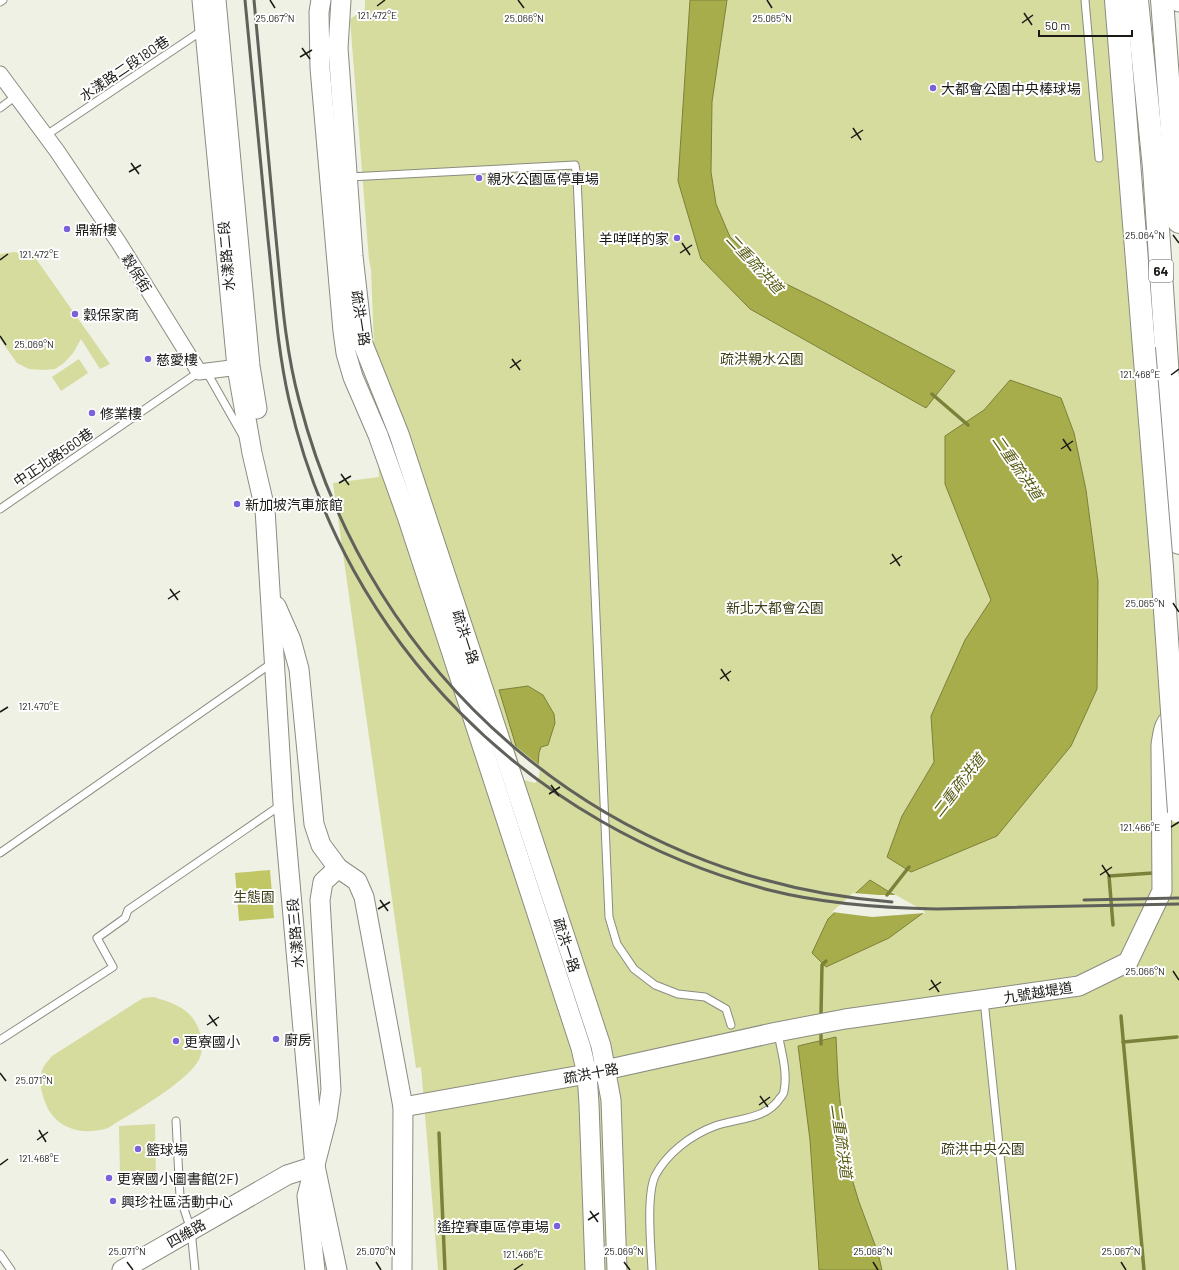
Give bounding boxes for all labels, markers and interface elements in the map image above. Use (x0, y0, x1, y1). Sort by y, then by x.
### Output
text: 121.472°E (357, 9, 397, 21)
text: 25.067°N (255, 12, 295, 24)
text: 25.066°N (504, 12, 544, 24)
text: 25.065°N (752, 12, 792, 24)
scale bar (1039, 12, 1132, 38)
text: 50 m (1045, 18, 1070, 32)
street label: 水漾路二段180巷 (76, 32, 172, 104)
place label: 大都會公園中央棒球場 (941, 80, 1081, 97)
marker: 大都會公園中央棒球場 (928, 83, 938, 93)
place label: 親水公園區停車場 (487, 170, 599, 187)
marker: 親水公園區停車場 (474, 173, 484, 183)
street label: 水漾路二段 (214, 220, 238, 292)
place label: 鼎新樓 (75, 221, 117, 238)
marker: 鼎新樓 (62, 224, 72, 234)
water label: 二重疏洪道 (723, 229, 789, 298)
text: 25.064°N (1125, 229, 1165, 241)
place label: 羊咩咩的家 (599, 230, 669, 247)
marker: 羊咩咩的家 (672, 233, 682, 243)
text: 121.472°E (19, 248, 59, 260)
street label: 穀保街 (119, 251, 155, 295)
road number: 64 (1149, 260, 1173, 282)
street label: 疏洪一路 (348, 289, 374, 347)
place label: 穀保家商 (83, 306, 139, 323)
marker: 穀保家商 (70, 309, 80, 319)
text: 25.069°N (14, 338, 54, 350)
park label: 疏洪親水公園 (720, 350, 804, 367)
place label: 慈愛樓 (156, 351, 198, 368)
marker: 慈愛樓 (143, 354, 153, 364)
text: 121.468°E (1120, 368, 1160, 380)
place label: 修業樓 (100, 405, 142, 422)
marker: 修業樓 (87, 408, 97, 418)
street label: 中正北路560巷 (10, 424, 96, 490)
water label: 二重疏洪道 (989, 431, 1048, 505)
place label: 新加坡汽車旅館 (245, 496, 343, 513)
marker: 新加坡汽車旅館 (232, 499, 242, 509)
text: 25.065°N (1125, 597, 1165, 609)
park label: 新北大都會公園 (726, 599, 824, 616)
street label: 疏洪一路 (449, 608, 483, 666)
text: 121.470°E (19, 700, 59, 712)
water label: 二重疏洪道 (928, 748, 989, 820)
text: 121.466°E (1120, 821, 1160, 833)
park label: 生態園 (233, 888, 275, 905)
street label: 水漾路三段 (283, 897, 307, 969)
street label: 疏洪一路 (550, 916, 584, 974)
text: 25.066°N (1125, 965, 1165, 977)
street label: 九號越堤道 (1002, 978, 1074, 1006)
place label: 廚房 (284, 1031, 312, 1048)
place label: 更寮國小 (184, 1033, 240, 1050)
marker: 廚房 (271, 1034, 281, 1044)
marker: 更寮國小 (171, 1036, 181, 1046)
street label: 疏洪十路 (562, 1059, 620, 1087)
text: 25.071°N (15, 1074, 53, 1086)
water label: 二重疏洪道 (828, 1103, 856, 1181)
park label: 疏洪中央公園 (941, 1140, 1025, 1157)
place label: 籃球場 (146, 1141, 188, 1158)
marker: 籃球場 (133, 1144, 143, 1154)
text: 121.468°E (19, 1152, 59, 1164)
place label: 更寮國小圖書館(2F) (117, 1170, 238, 1187)
marker: 更寮國小圖書館(2F) (104, 1173, 114, 1183)
place label: 興珍社區活動中心 (121, 1193, 233, 1210)
marker: 興珍社區活動中心 (108, 1196, 118, 1206)
street label: 四維路 (164, 1215, 208, 1251)
place label: 遙控賽車區停車場 (437, 1218, 549, 1235)
marker: 遙控賽車區停車場 (552, 1221, 562, 1231)
text: 25.071°N (108, 1245, 146, 1257)
text: 25.070°N (356, 1245, 396, 1257)
text: 25.069°N (604, 1245, 644, 1257)
text: 25.068°N (853, 1245, 893, 1257)
text: 25.067°N (1101, 1245, 1141, 1257)
text: 121.466°E (503, 1248, 543, 1260)

